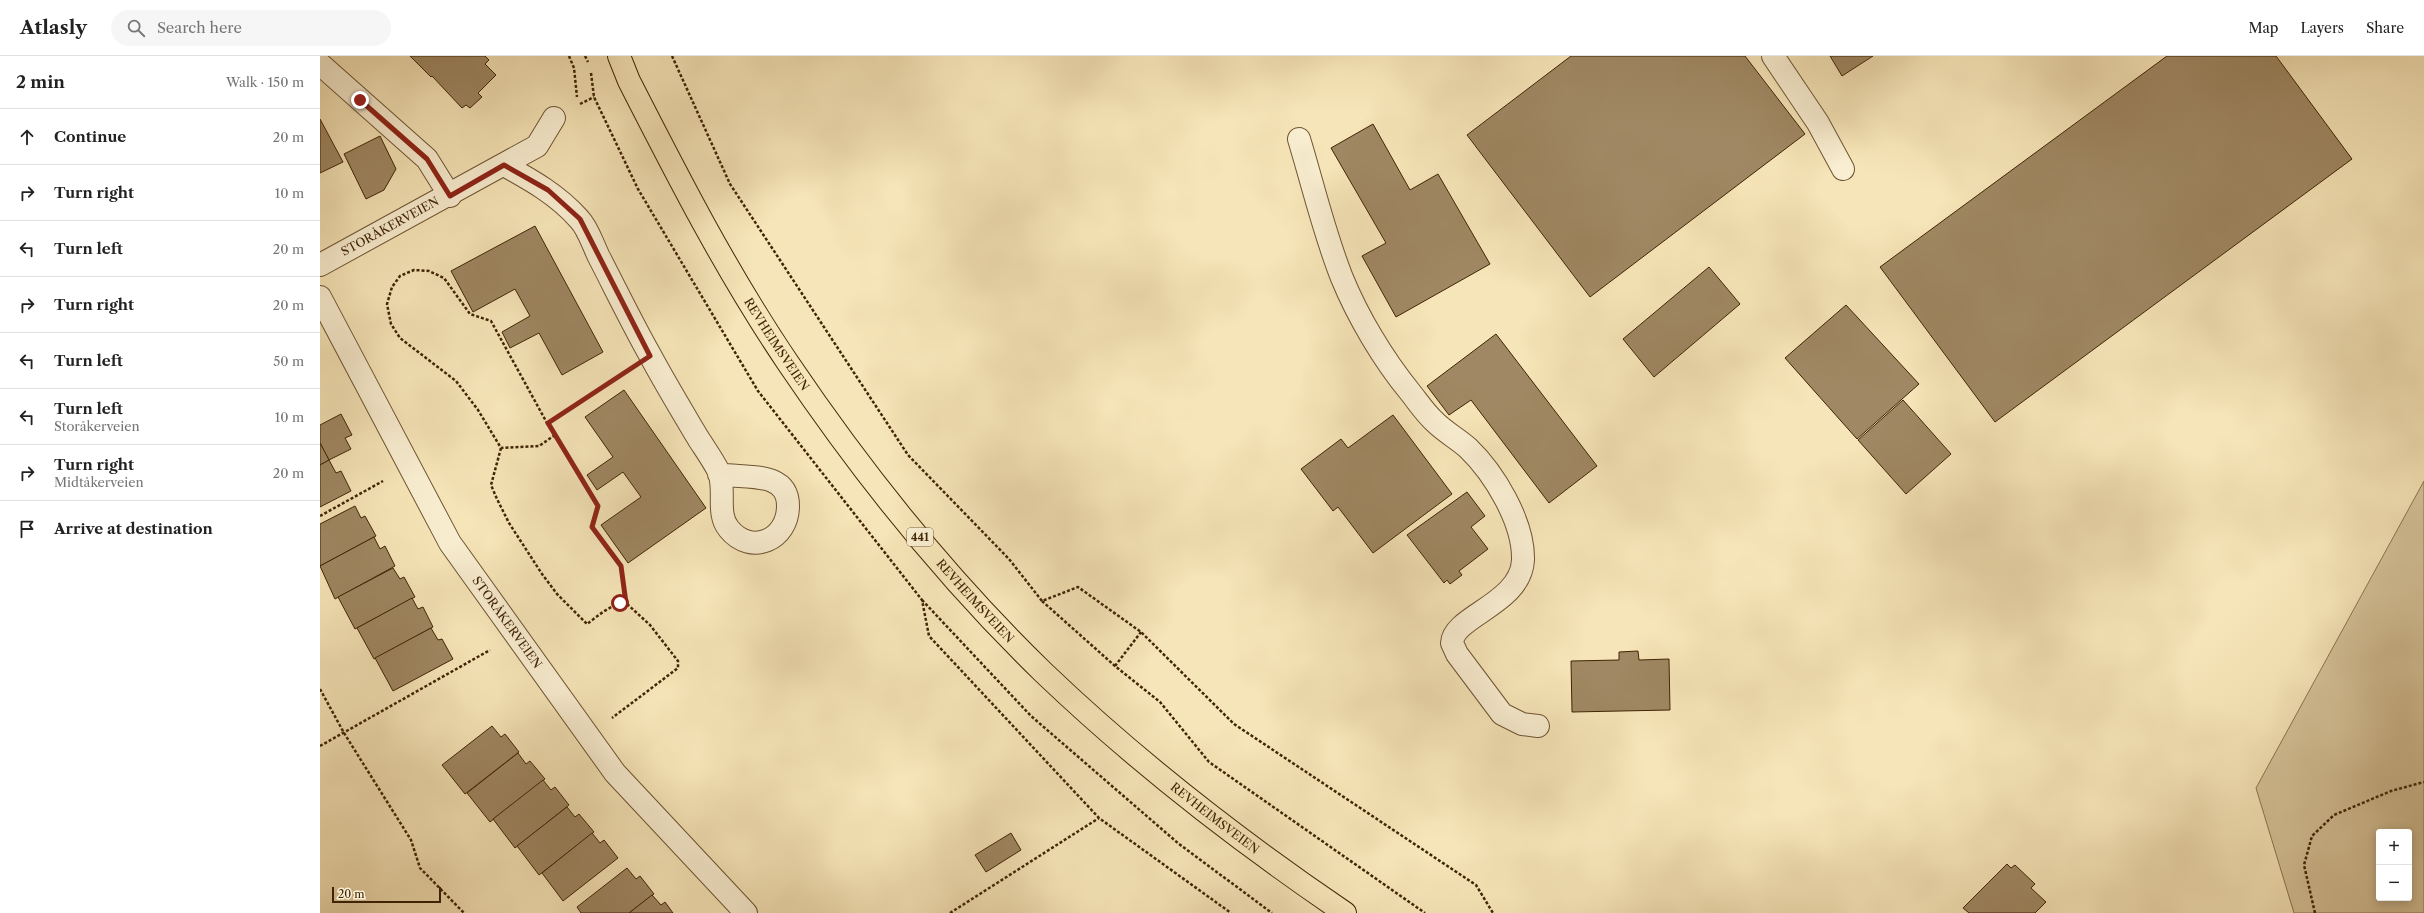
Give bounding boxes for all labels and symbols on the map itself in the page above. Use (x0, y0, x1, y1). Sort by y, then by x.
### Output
route end (351, 91, 369, 109)
street label: STORÅKERVEIEN (338, 193, 442, 259)
street label: REVHEIMSVEIEN (741, 295, 813, 393)
road number: 441 (907, 528, 933, 546)
street label: REVHEIMSVEIEN (934, 556, 1017, 646)
street label: STORÅKERVEIEN (469, 573, 545, 671)
route start (611, 594, 629, 612)
street label: REVHEIMSVEIEN (1168, 779, 1262, 857)
scale bar (332, 885, 441, 904)

